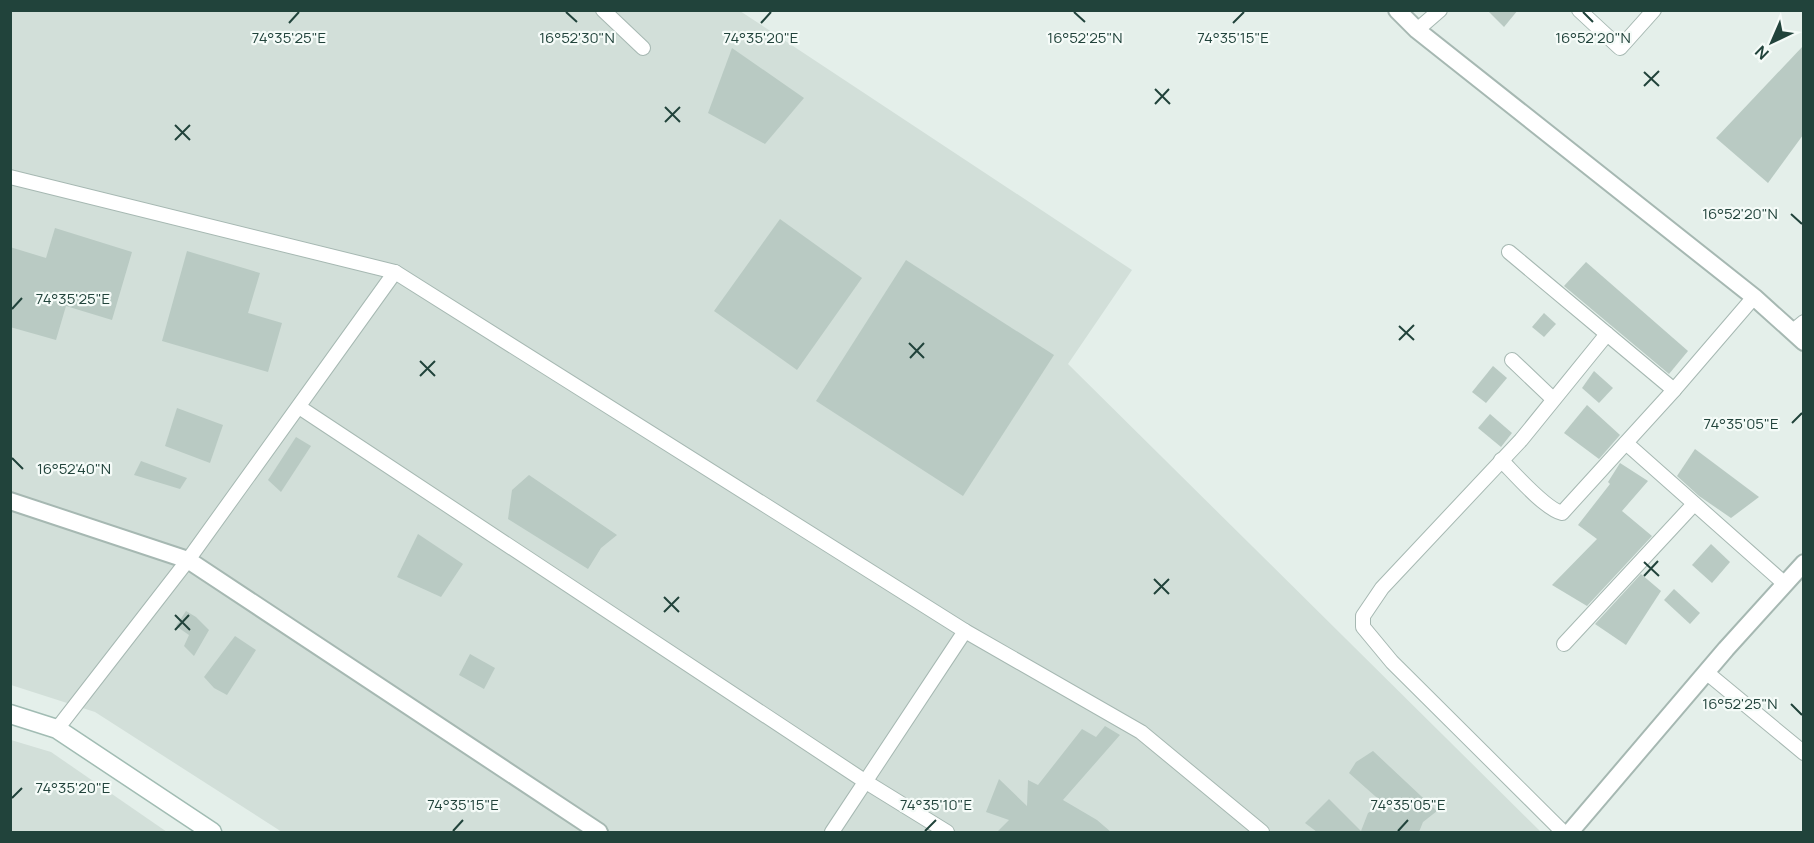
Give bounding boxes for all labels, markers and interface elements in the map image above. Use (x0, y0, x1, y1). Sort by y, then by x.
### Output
north arrow (1742, 12, 1802, 72)
text: 74°35'25"E (252, 27, 326, 48)
text: 16°52'30"N (539, 27, 615, 48)
text: 74°35'20"E (724, 27, 798, 48)
text: 16°52'25"N (1047, 27, 1123, 48)
text: 74°35'15"E (1197, 27, 1269, 48)
text: 16°52'20"N (1555, 27, 1631, 48)
text: N (1750, 41, 1773, 65)
text: 16°52'20"N (1702, 203, 1778, 224)
text: 74°35'25"E (36, 288, 110, 309)
text: 74°35'05"E (1704, 413, 1778, 434)
text: 16°52'40"N (37, 458, 111, 479)
text: 16°52'25"N (1702, 693, 1778, 714)
text: 74°35'20"E (36, 777, 110, 798)
text: 74°35'15"E (427, 794, 499, 815)
text: 74°35'10"E (900, 794, 972, 815)
text: 74°35'05"E (1371, 794, 1445, 815)

